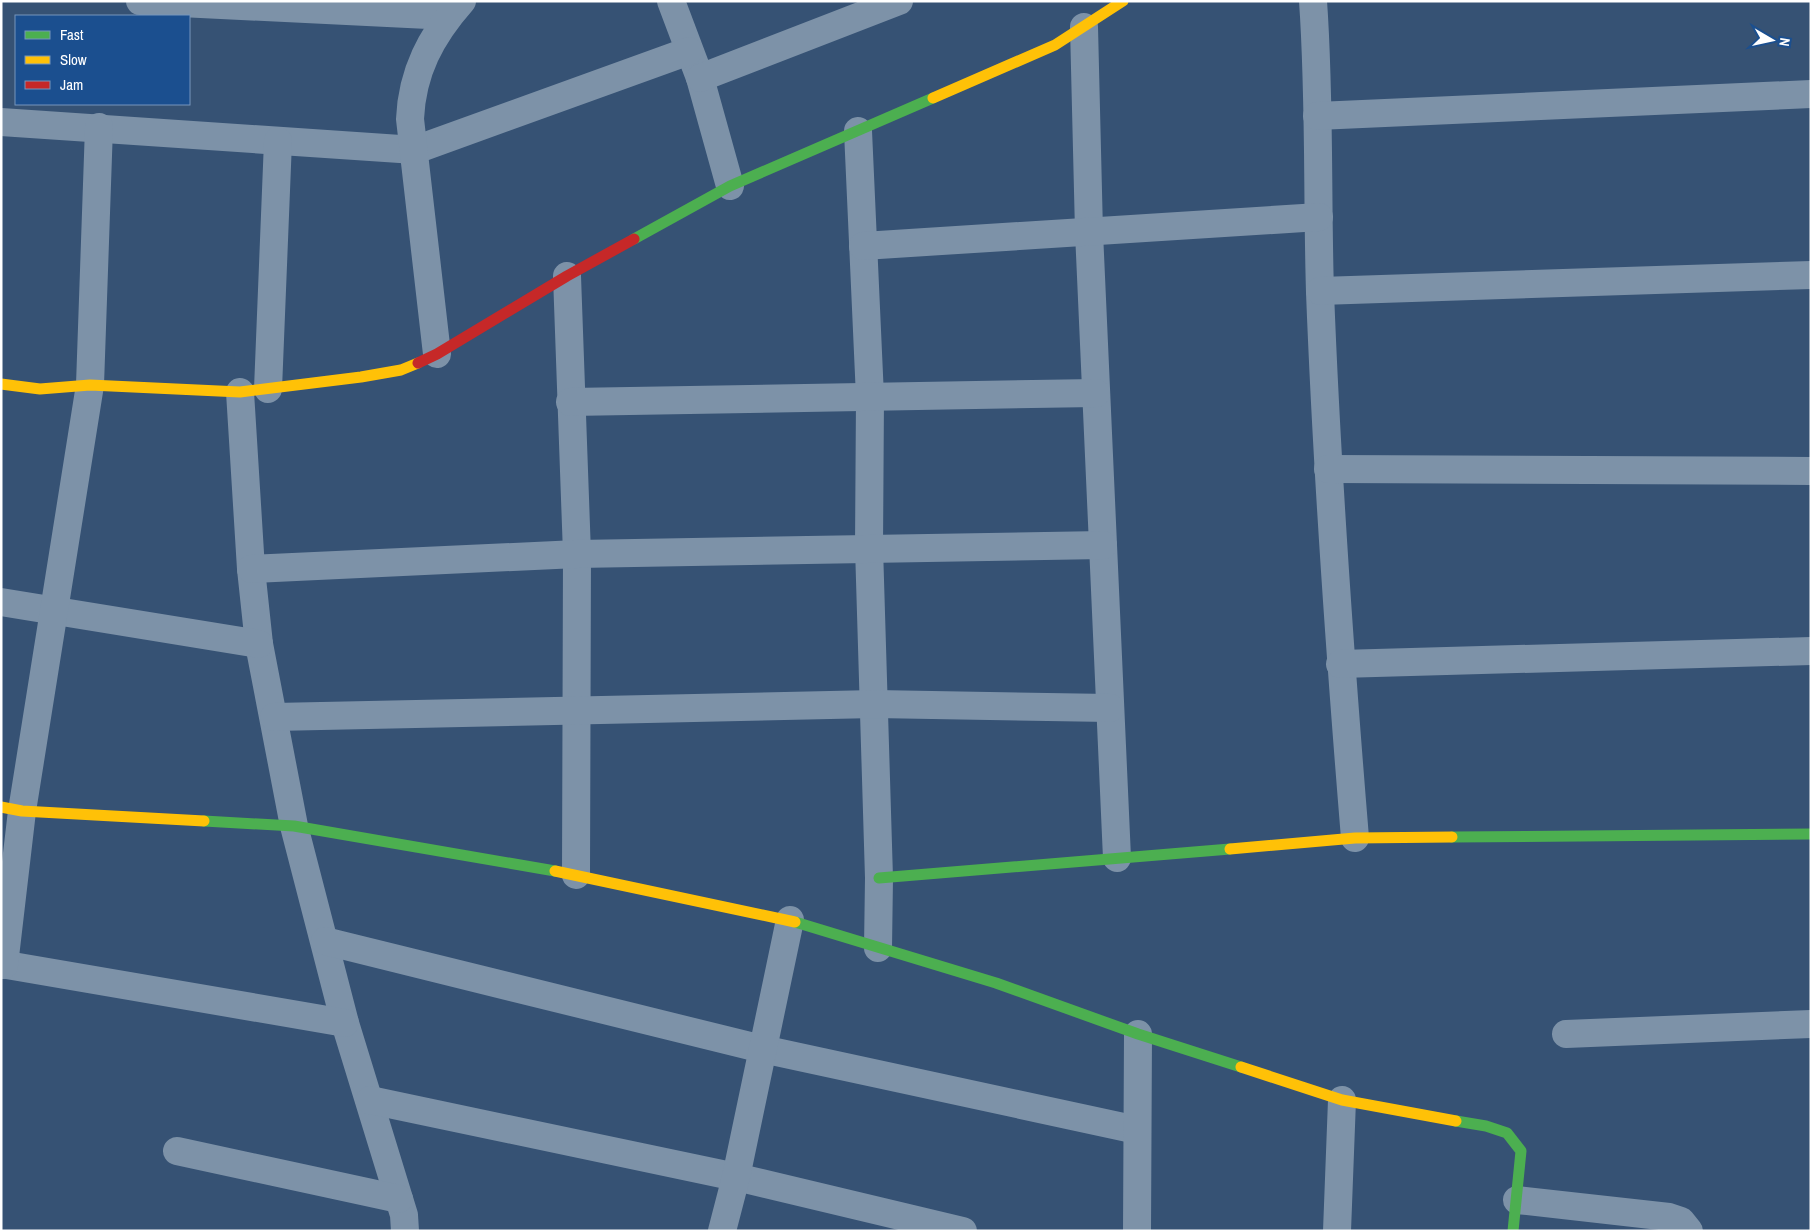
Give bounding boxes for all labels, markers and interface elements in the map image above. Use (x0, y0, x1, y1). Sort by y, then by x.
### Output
legend (15, 15, 190, 105)
north arrow (1747, 15, 1797, 65)
text: Fast (60, 24, 84, 45)
text: N (1775, 37, 1794, 48)
text: Slow (60, 49, 87, 70)
text: Jam (60, 74, 83, 95)

